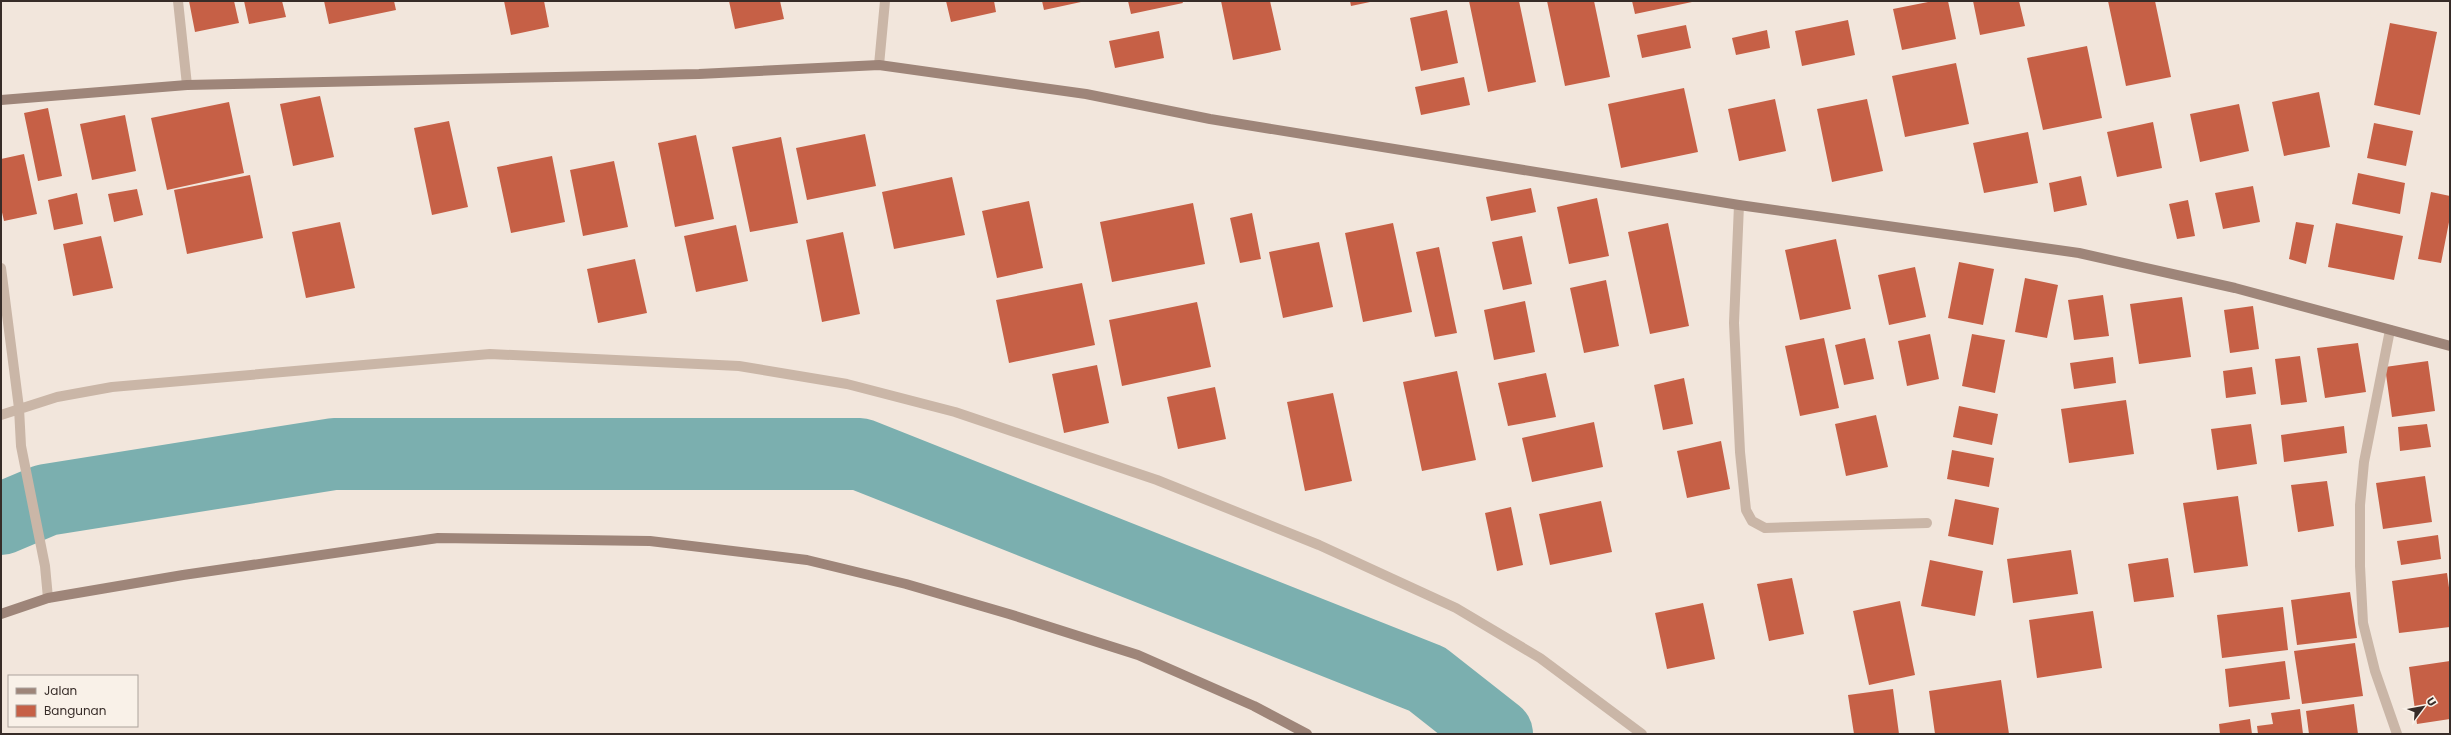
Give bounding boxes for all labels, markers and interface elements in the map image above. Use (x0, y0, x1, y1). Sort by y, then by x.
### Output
legend (8, 675, 138, 727)
text: Jalan (44, 682, 77, 699)
north arrow (2403, 687, 2443, 727)
text: U (2423, 694, 2440, 709)
text: Bangunan (44, 702, 106, 719)

